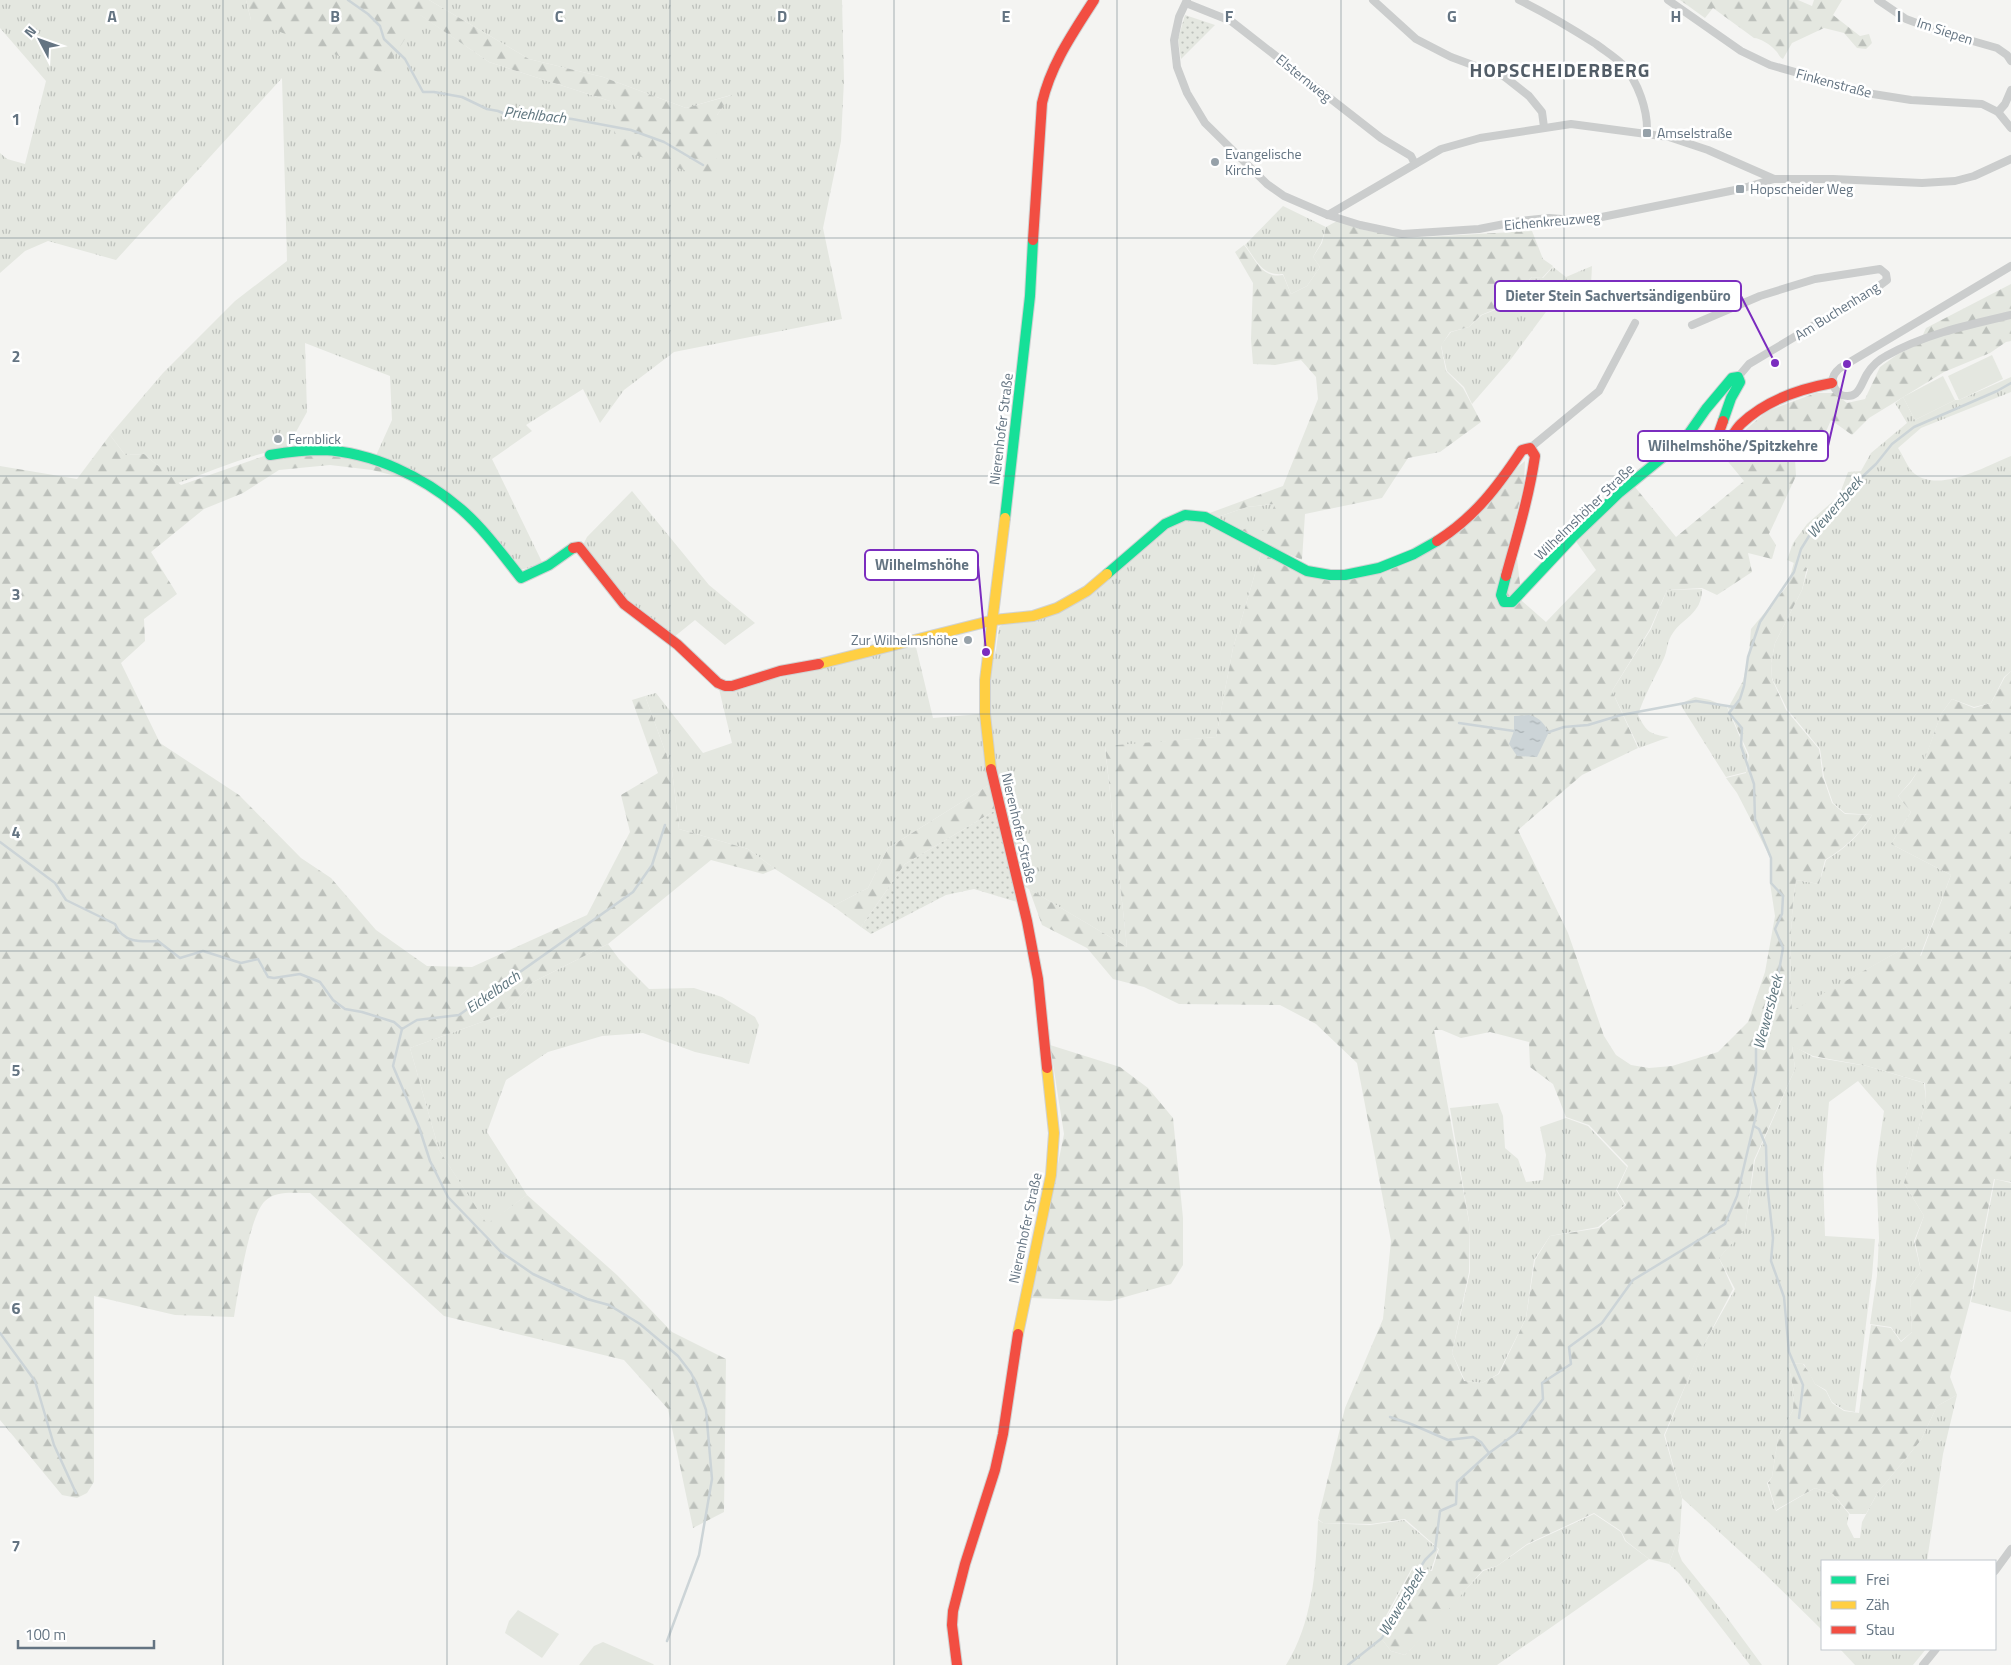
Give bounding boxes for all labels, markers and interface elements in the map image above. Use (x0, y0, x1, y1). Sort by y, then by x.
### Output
text: A (107, 4, 117, 28)
text: B (330, 4, 340, 28)
text: C (555, 4, 564, 28)
text: D (777, 4, 787, 28)
text: E (1002, 4, 1011, 28)
text: F (1225, 4, 1234, 28)
text: G (1447, 4, 1457, 28)
text: H (1671, 4, 1681, 28)
text: I (1897, 4, 1901, 28)
street label: Im Siepen (1914, 12, 1976, 49)
north arrow (15, 15, 65, 65)
text: N (19, 21, 41, 42)
street label: Elsternweg (1272, 48, 1337, 107)
district label: HOPSCHEIDERBERG (1470, 55, 1650, 84)
street label: Finkenstraße (1794, 62, 1874, 103)
water label: Priehlbach (503, 100, 568, 129)
text: 1 (12, 107, 20, 131)
place label: Amselstraße (1657, 122, 1732, 143)
marker: Amselstraße (1641, 127, 1653, 139)
place label: Evangelische Kirche (1225, 143, 1302, 180)
marker: Evangelische Kirche (1209, 156, 1221, 168)
place label: Hopscheider Weg (1750, 178, 1853, 199)
marker: Hopscheider Weg (1734, 183, 1746, 195)
street label: Eichenkreuzweg (1503, 206, 1601, 235)
street label: Am Buchenhang (1790, 276, 1883, 345)
callout: Dieter Stein Sachvertsändigenbüro (1495, 281, 1741, 311)
text: Dieter Stein Sachvertsändigenbüro (1505, 284, 1731, 307)
text: 2 (12, 344, 20, 368)
street label: Nierenhofer Straße (983, 372, 1018, 486)
place label: Fernblick (288, 428, 341, 449)
callout: Wilhelmshöhe/Spitzkehre (1638, 431, 1828, 461)
marker: Fernblick (272, 433, 284, 445)
text: Wilhelmshöhe/Spitzkehre (1648, 434, 1818, 457)
street label: Wilhelmshöher Straße (1529, 458, 1638, 565)
water label: Wewersbeek (1801, 469, 1870, 543)
callout: Wilhelmshöhe (865, 550, 978, 580)
text: Wilhelmshöhe (875, 553, 969, 576)
text: 3 (12, 582, 20, 606)
place label: Zur Wilhelmshöhe (851, 629, 958, 650)
marker: Zur Wilhelmshöhe (962, 634, 974, 646)
street label: Nierenhofer Straße (997, 771, 1042, 885)
text: 4 (12, 820, 21, 844)
water label: Eickelbach (461, 964, 525, 1019)
water label: Wewersbeek (1747, 970, 1789, 1052)
text: 5 (12, 1058, 21, 1082)
street label: Nierenhofer Straße (1003, 1171, 1046, 1285)
text: 6 (12, 1296, 21, 1320)
text: 7 (12, 1534, 20, 1558)
legend (1821, 1560, 1996, 1650)
water label: Wewersbeek (1372, 1561, 1432, 1640)
text: Frei (1866, 1568, 1889, 1591)
text: Zäh (1866, 1593, 1890, 1616)
scale bar (18, 1618, 154, 1650)
text: Stau (1866, 1618, 1895, 1641)
text: 100 m (25, 1623, 66, 1646)

